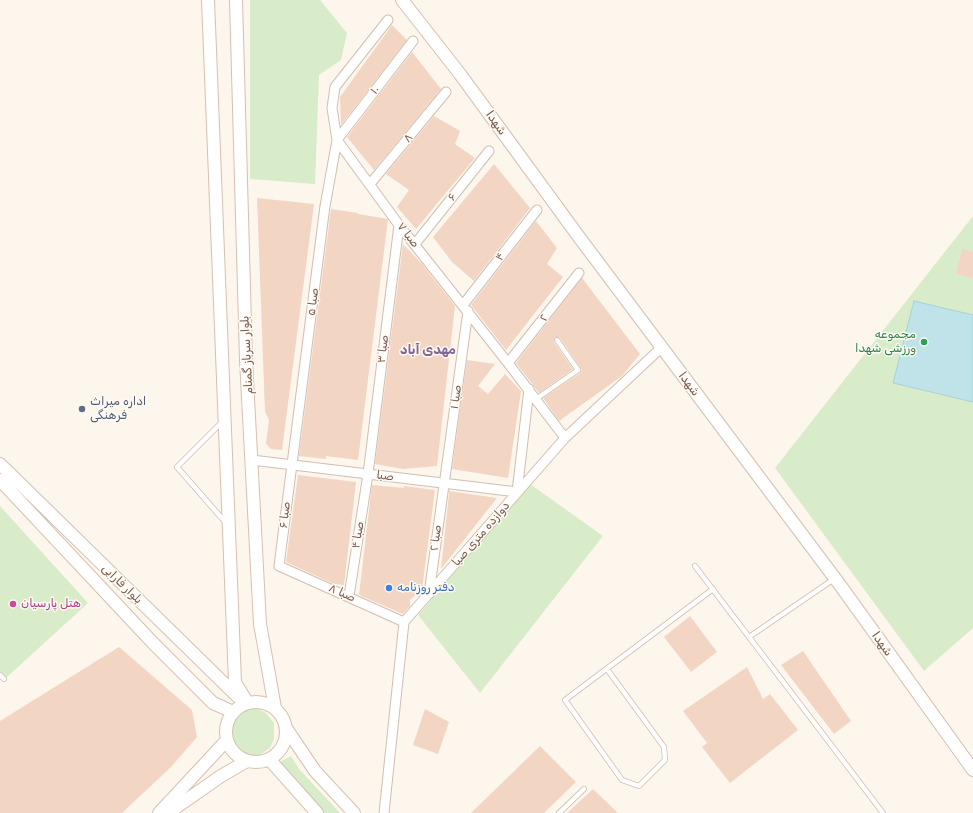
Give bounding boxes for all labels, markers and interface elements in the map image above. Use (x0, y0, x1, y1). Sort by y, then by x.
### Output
street label: ۱۰ (367, 83, 383, 97)
street label: شهدا (482, 108, 510, 138)
street label: ۸ (400, 130, 416, 146)
street label: ۶ (444, 190, 460, 204)
street label: صبا ۷ (394, 220, 422, 250)
street label: ۴ (492, 250, 508, 264)
street label: صبا ۵ (304, 287, 322, 317)
street label: ۲ (537, 311, 551, 325)
street label: بلوار سرباز گمنام (238, 315, 256, 395)
place label: مجموعه ورزشی شهدا (855, 328, 916, 356)
street label: صبا ۳ (374, 334, 392, 364)
marker: مجموعه ورزشی شهدا (919, 337, 929, 347)
district label: مهدی آباد (400, 342, 456, 358)
street label: شهدا (675, 369, 703, 399)
street label: صبا ۱ (447, 384, 465, 410)
place label: اداره میراث فرهنگی (90, 395, 146, 423)
marker: اداره میراث فرهنگی (77, 404, 87, 414)
street label: صبا (375, 468, 395, 484)
street label: دوازده متری صبا (449, 499, 513, 569)
street label: صبا ۶ (276, 501, 294, 529)
street label: صبا ۴ (349, 520, 367, 550)
street label: صبا ۲ (427, 524, 445, 552)
street label: بلوار فارابی (99, 561, 145, 607)
street label: صبا ۸ (326, 581, 358, 605)
place label: دفتر روزنامه (397, 581, 454, 595)
marker: دفتر روزنامه (384, 583, 394, 593)
place label: هتل پارسیان (21, 597, 81, 611)
marker: هتل پارسیان (8, 599, 18, 609)
street label: شهدا (868, 629, 896, 659)

